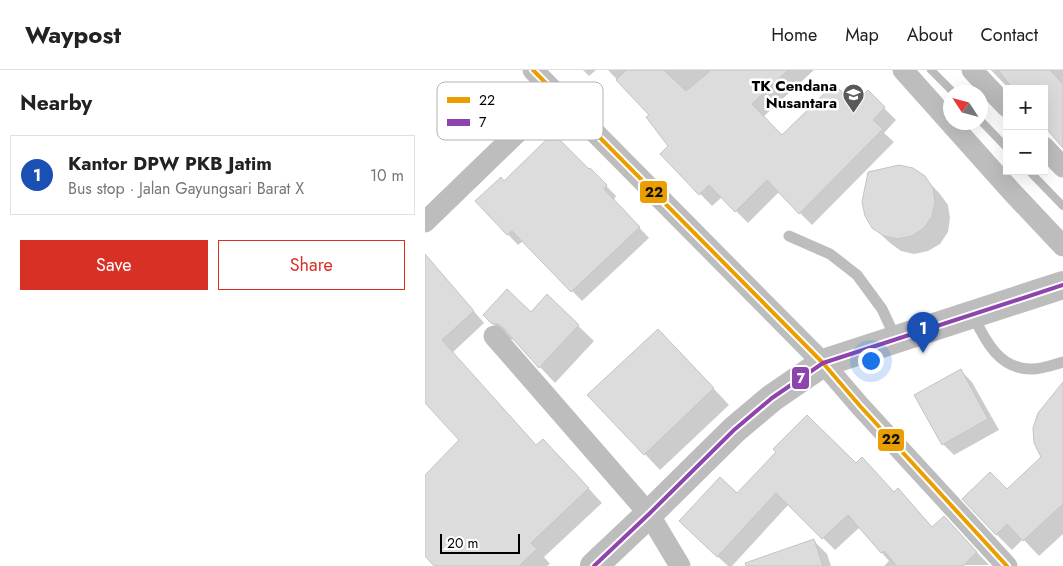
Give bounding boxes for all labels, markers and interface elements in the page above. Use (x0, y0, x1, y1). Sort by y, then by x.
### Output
text: Waypost (25, 17, 121, 52)
text: Home (771, 22, 817, 48)
text: Map (845, 22, 879, 48)
text: About (907, 22, 952, 48)
text: Contact (980, 22, 1038, 48)
place label: TK Cendana Nusantara (752, 75, 837, 114)
legend (437, 82, 603, 140)
school or university icon: TK Cendana Nusantara (841, 83, 865, 114)
north arrow (943, 85, 988, 130)
map controls (1003, 85, 1048, 175)
button: + (1003, 85, 1048, 130)
text: Nearby (20, 88, 92, 118)
text: 22 (479, 90, 495, 110)
text: 7 (479, 112, 487, 132)
button: − (1003, 130, 1048, 175)
text: Kantor DPW PKB Jatim (68, 150, 272, 177)
text: 1 (33, 164, 41, 187)
text: 10 m (370, 164, 404, 187)
text: Bus stop · Jalan Gayungsari Barat X (68, 177, 304, 200)
line badge: 22 (639, 180, 668, 204)
text: 22 (645, 182, 663, 202)
button: Save (20, 240, 208, 290)
button: Share (218, 240, 405, 290)
pin: 1 (907, 312, 939, 353)
your location (858, 348, 884, 374)
line badge: 7 (791, 366, 810, 390)
text: 7 (797, 368, 806, 388)
line badge: 22 (877, 428, 905, 452)
text: 22 (882, 429, 900, 449)
scale bar (440, 531, 520, 554)
text: 20 m (447, 533, 479, 553)

